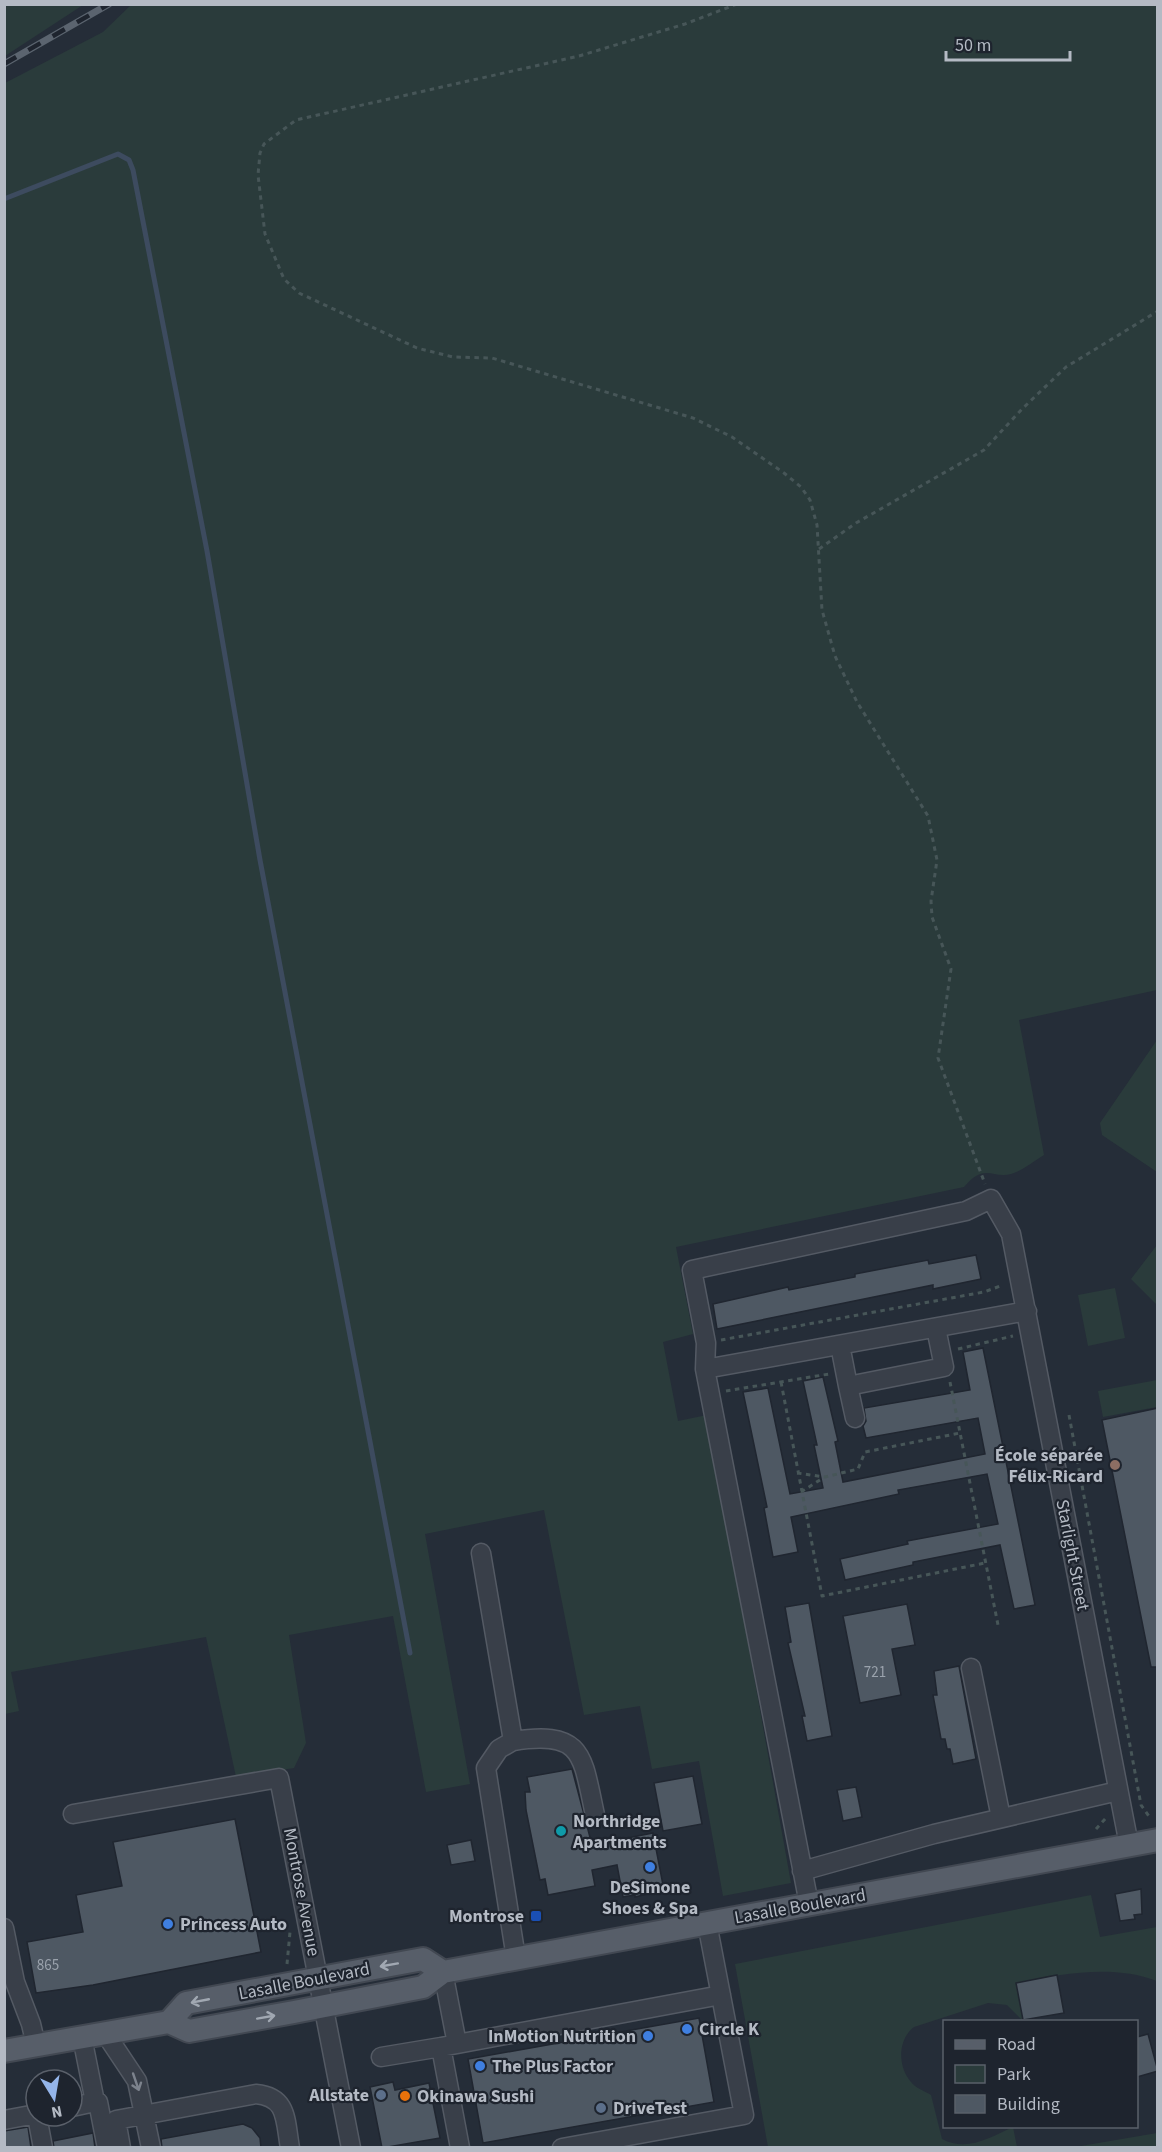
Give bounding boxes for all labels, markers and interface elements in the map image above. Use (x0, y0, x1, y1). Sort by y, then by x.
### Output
scale bar (946, 24, 1070, 62)
text: 50 m (955, 33, 991, 58)
place label: École séparée Félix-Ricard (995, 1443, 1103, 1489)
marker: École séparée Félix-Ricard (1108, 1458, 1122, 1472)
street label: Starlight Street (1049, 1497, 1096, 1613)
house number: 721 (864, 1662, 886, 1683)
place label: Northridge Apartments (572, 1809, 667, 1855)
marker: Northridge Apartments (554, 1824, 568, 1838)
street label: Montrose Avenue (277, 1826, 326, 1958)
marker: DeSimone Shoes & Spa (643, 1860, 657, 1874)
place label: DeSimone Shoes & Spa (602, 1875, 698, 1921)
street label: Lasalle Boulevard (732, 1883, 868, 1930)
place label: Montrose (449, 1904, 524, 1929)
marker: Montrose (529, 1909, 543, 1923)
place label: Princess Auto (180, 1912, 287, 1937)
marker: Princess Auto (161, 1917, 175, 1931)
house number: 865 (37, 1955, 59, 1976)
street label: Lasalle Boulevard (236, 1957, 372, 2006)
one-way arrow (379, 1959, 399, 1970)
one-way arrow (191, 1995, 210, 2007)
one-way arrow (256, 2011, 275, 2022)
place label: Circle K (699, 2017, 760, 2042)
legend (943, 2020, 1138, 2128)
marker: Circle K (680, 2022, 694, 2036)
place label: InMotion Nutrition (488, 2024, 636, 2049)
marker: InMotion Nutrition (641, 2029, 655, 2043)
text: Road (997, 2032, 1036, 2057)
place label: The Plus Factor (492, 2054, 614, 2079)
marker: The Plus Factor (473, 2059, 487, 2073)
text: Park (997, 2062, 1031, 2087)
north arrow (24, 2068, 84, 2128)
one-way arrow (131, 2072, 142, 2091)
place label: Allstate (308, 2083, 369, 2108)
place label: Okinawa Sushi (417, 2084, 534, 2109)
marker: Allstate (374, 2088, 388, 2102)
marker: Okinawa Sushi (398, 2089, 412, 2103)
text: Building (997, 2092, 1060, 2117)
place label: DriveTest (613, 2096, 687, 2121)
text: N (49, 2100, 64, 2124)
marker: DriveTest (594, 2101, 608, 2115)

